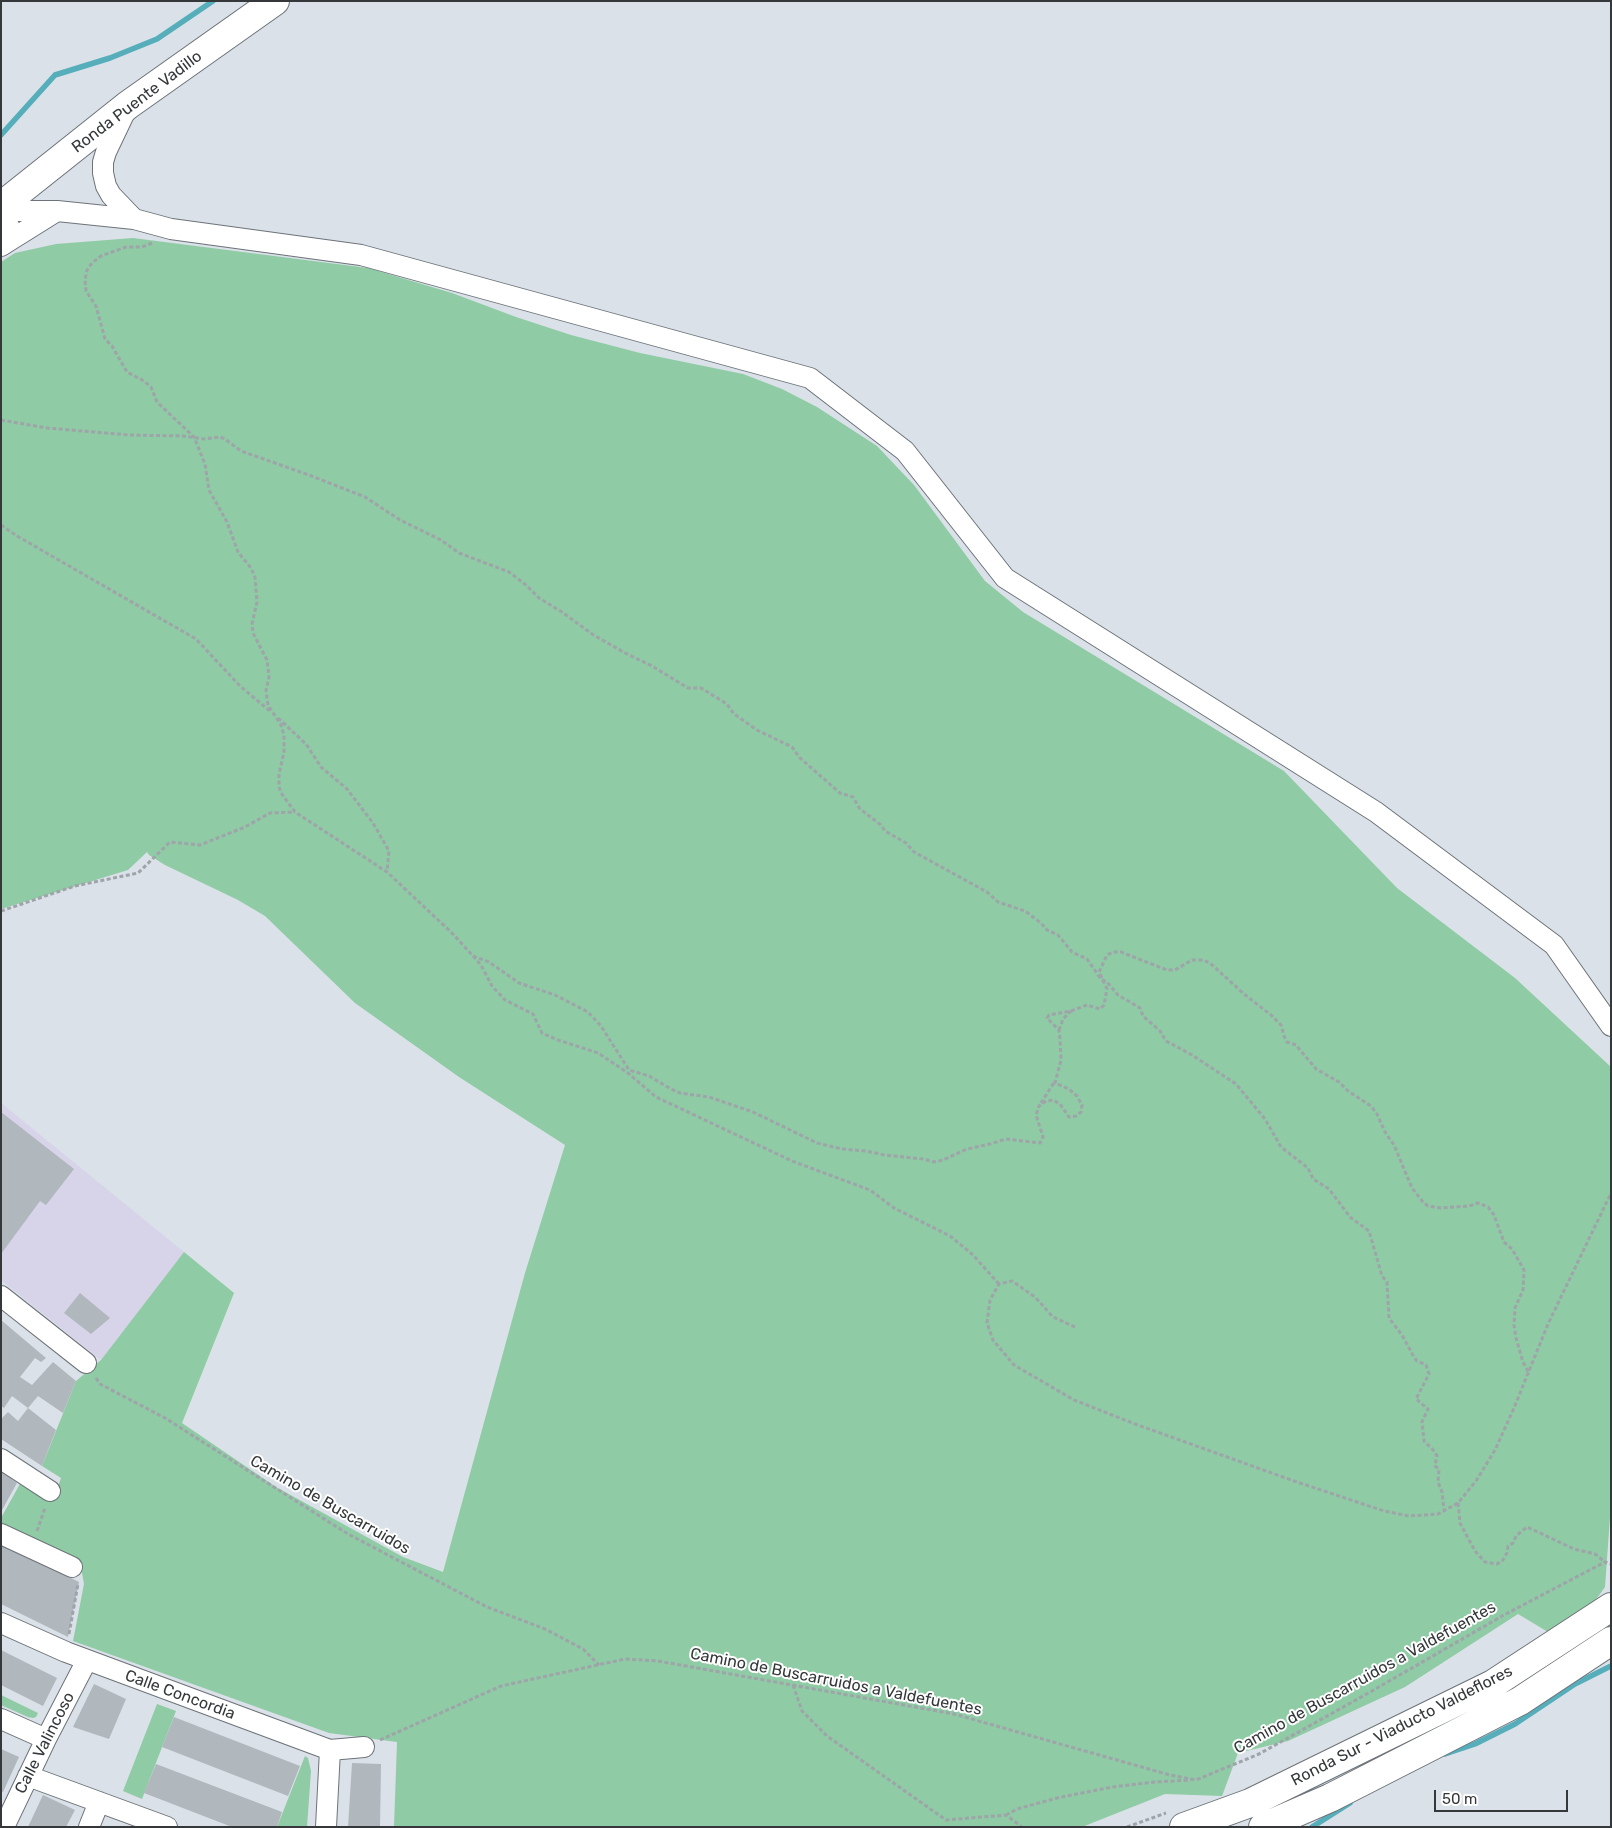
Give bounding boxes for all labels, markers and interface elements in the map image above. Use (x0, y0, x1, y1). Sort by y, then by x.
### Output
street label: Ronda Puente Vadillo (68, 47, 206, 157)
street label: Camino de Buscarruidos (247, 1451, 413, 1559)
street label: Camino de Buscarruidos a Valdefuentes (1231, 1598, 1499, 1758)
street label: Camino de Buscarruidos a Valdefuentes (689, 1644, 983, 1720)
street label: Ronda Sur - Viaducto Valdeflores (1288, 1662, 1516, 1790)
street label: Calle Concordia (122, 1666, 238, 1724)
street label: Calle Valincoso (11, 1689, 79, 1797)
scale bar (1437, 1780, 1571, 1812)
text: 50 m (1442, 1790, 1477, 1808)

